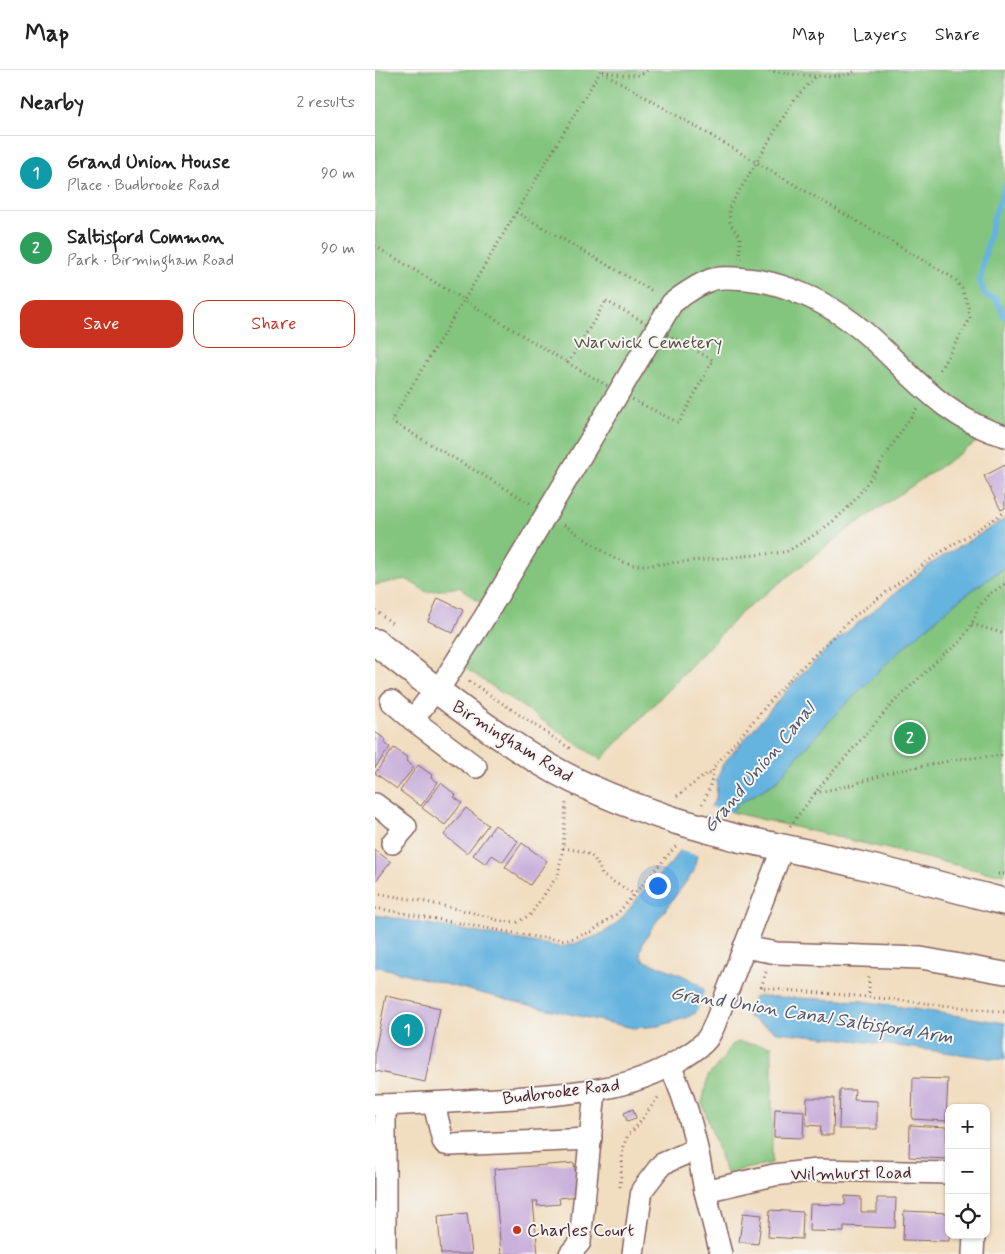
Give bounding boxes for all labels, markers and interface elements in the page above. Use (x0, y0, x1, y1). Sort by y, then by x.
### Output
text: Map (25, 19, 69, 50)
text: Map (792, 23, 825, 47)
text: Layers (853, 23, 907, 47)
text: Share (935, 23, 980, 47)
text: Nearby (20, 89, 84, 117)
text: 2 results (297, 92, 355, 113)
text: Grand Union House (67, 150, 230, 175)
text: 1 (32, 163, 40, 184)
text: 90 m (321, 163, 355, 184)
text: Place · Budbrooke Road (67, 175, 219, 196)
text: Saltisford Common (67, 225, 224, 250)
text: 2 (32, 238, 40, 259)
text: 90 m (321, 238, 355, 259)
text: Park · Birmingham Road (67, 250, 234, 271)
button: Save (20, 300, 183, 348)
button: Share (193, 300, 355, 348)
park label: Warwick Cemetery (574, 331, 722, 355)
street label: Birmingham Road (446, 695, 577, 790)
water label: Grand Union Canal (697, 695, 823, 838)
pin: 2 (894, 719, 926, 757)
your location (645, 873, 671, 899)
water label: Grand Union Canal Saltisford Arm (668, 981, 955, 1052)
pin: 1 (391, 1011, 423, 1049)
street label: Budbrooke Road (501, 1073, 621, 1111)
map controls (945, 1104, 990, 1239)
button: + (945, 1104, 990, 1149)
button: − (945, 1149, 990, 1194)
street label: Wilmhurst Road (790, 1161, 912, 1187)
button: locate (945, 1194, 990, 1239)
place label: Charles Court (527, 1219, 634, 1243)
marker: Charles Court (511, 1224, 523, 1236)

